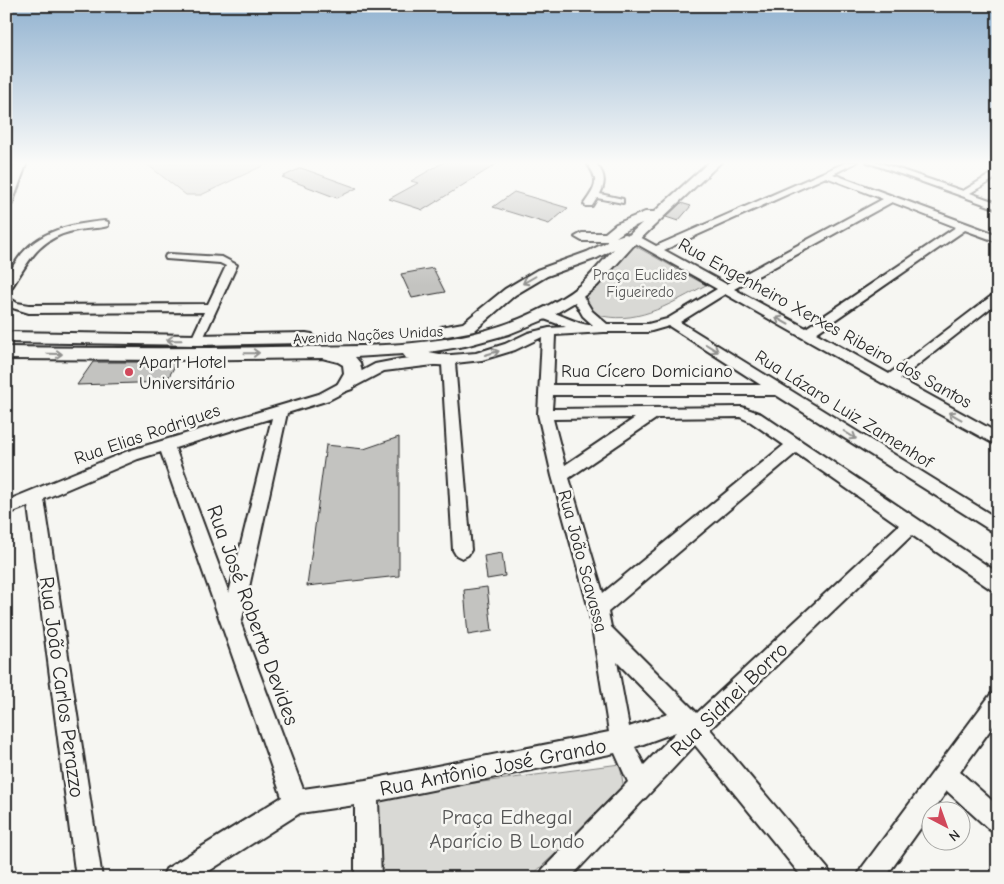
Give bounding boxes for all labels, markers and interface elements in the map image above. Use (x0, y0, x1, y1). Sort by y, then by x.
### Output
street label: Rua Engenheiro Xerxes Ribeiro dos Santos (675, 234, 975, 413)
park label: Praça Euclides Figueiredo (593, 266, 687, 301)
one-way arrow (521, 275, 536, 285)
one-way arrow (776, 315, 790, 325)
street label: Avenida Nações Unidas (293, 322, 443, 348)
one-way arrow (167, 335, 183, 345)
one-way arrow (705, 343, 719, 353)
street label: Rua Lázaro Luiz Zamenhof (751, 346, 937, 473)
one-way arrow (484, 347, 500, 357)
one-way arrow (244, 348, 260, 358)
one-way arrow (46, 349, 63, 359)
place label: Apart Hotel Universitário (139, 352, 235, 394)
street label: Rua Cícero Domiciano (561, 361, 733, 382)
marker: Apart Hotel Universitário (123, 366, 135, 378)
street label: Rua Elias Rodrigues (71, 400, 223, 469)
one-way arrow (948, 411, 963, 420)
one-way arrow (842, 430, 856, 440)
street label: Rua João Scavassa (553, 488, 612, 635)
street label: Rua José Roberto Devides (202, 502, 304, 728)
street label: Rua João Carlos Perazzo (35, 575, 89, 799)
street label: Rua Sidnei Borro (665, 637, 793, 761)
street label: Rua Antônio José Grando (378, 733, 608, 801)
north arrow (922, 802, 972, 852)
park label: Praça Edhegal Aparício B Londo (429, 805, 585, 853)
text: N (945, 826, 963, 845)

